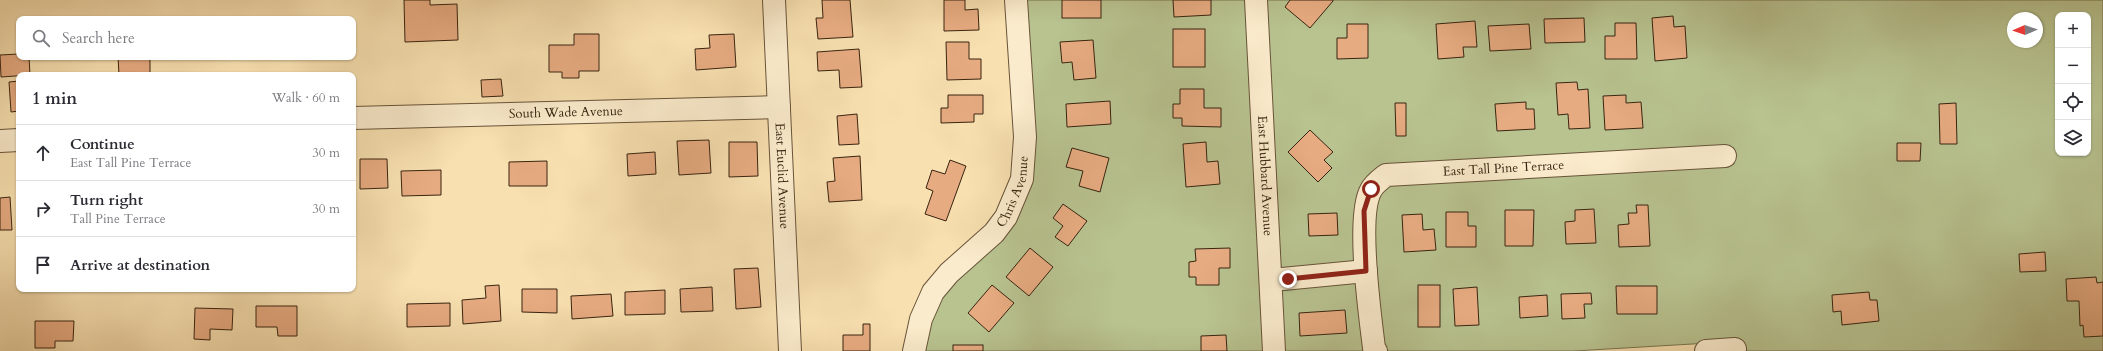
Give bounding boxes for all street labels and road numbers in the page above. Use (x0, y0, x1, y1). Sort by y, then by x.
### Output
street label: South Wade Avenue (509, 102, 623, 123)
street label: East Hubbard Avenue (1253, 115, 1277, 237)
street label: East Euclid Avenue (771, 122, 793, 229)
street label: Chris Avenue (992, 155, 1033, 231)
street label: East Tall Pine Terrace (1442, 156, 1565, 181)

